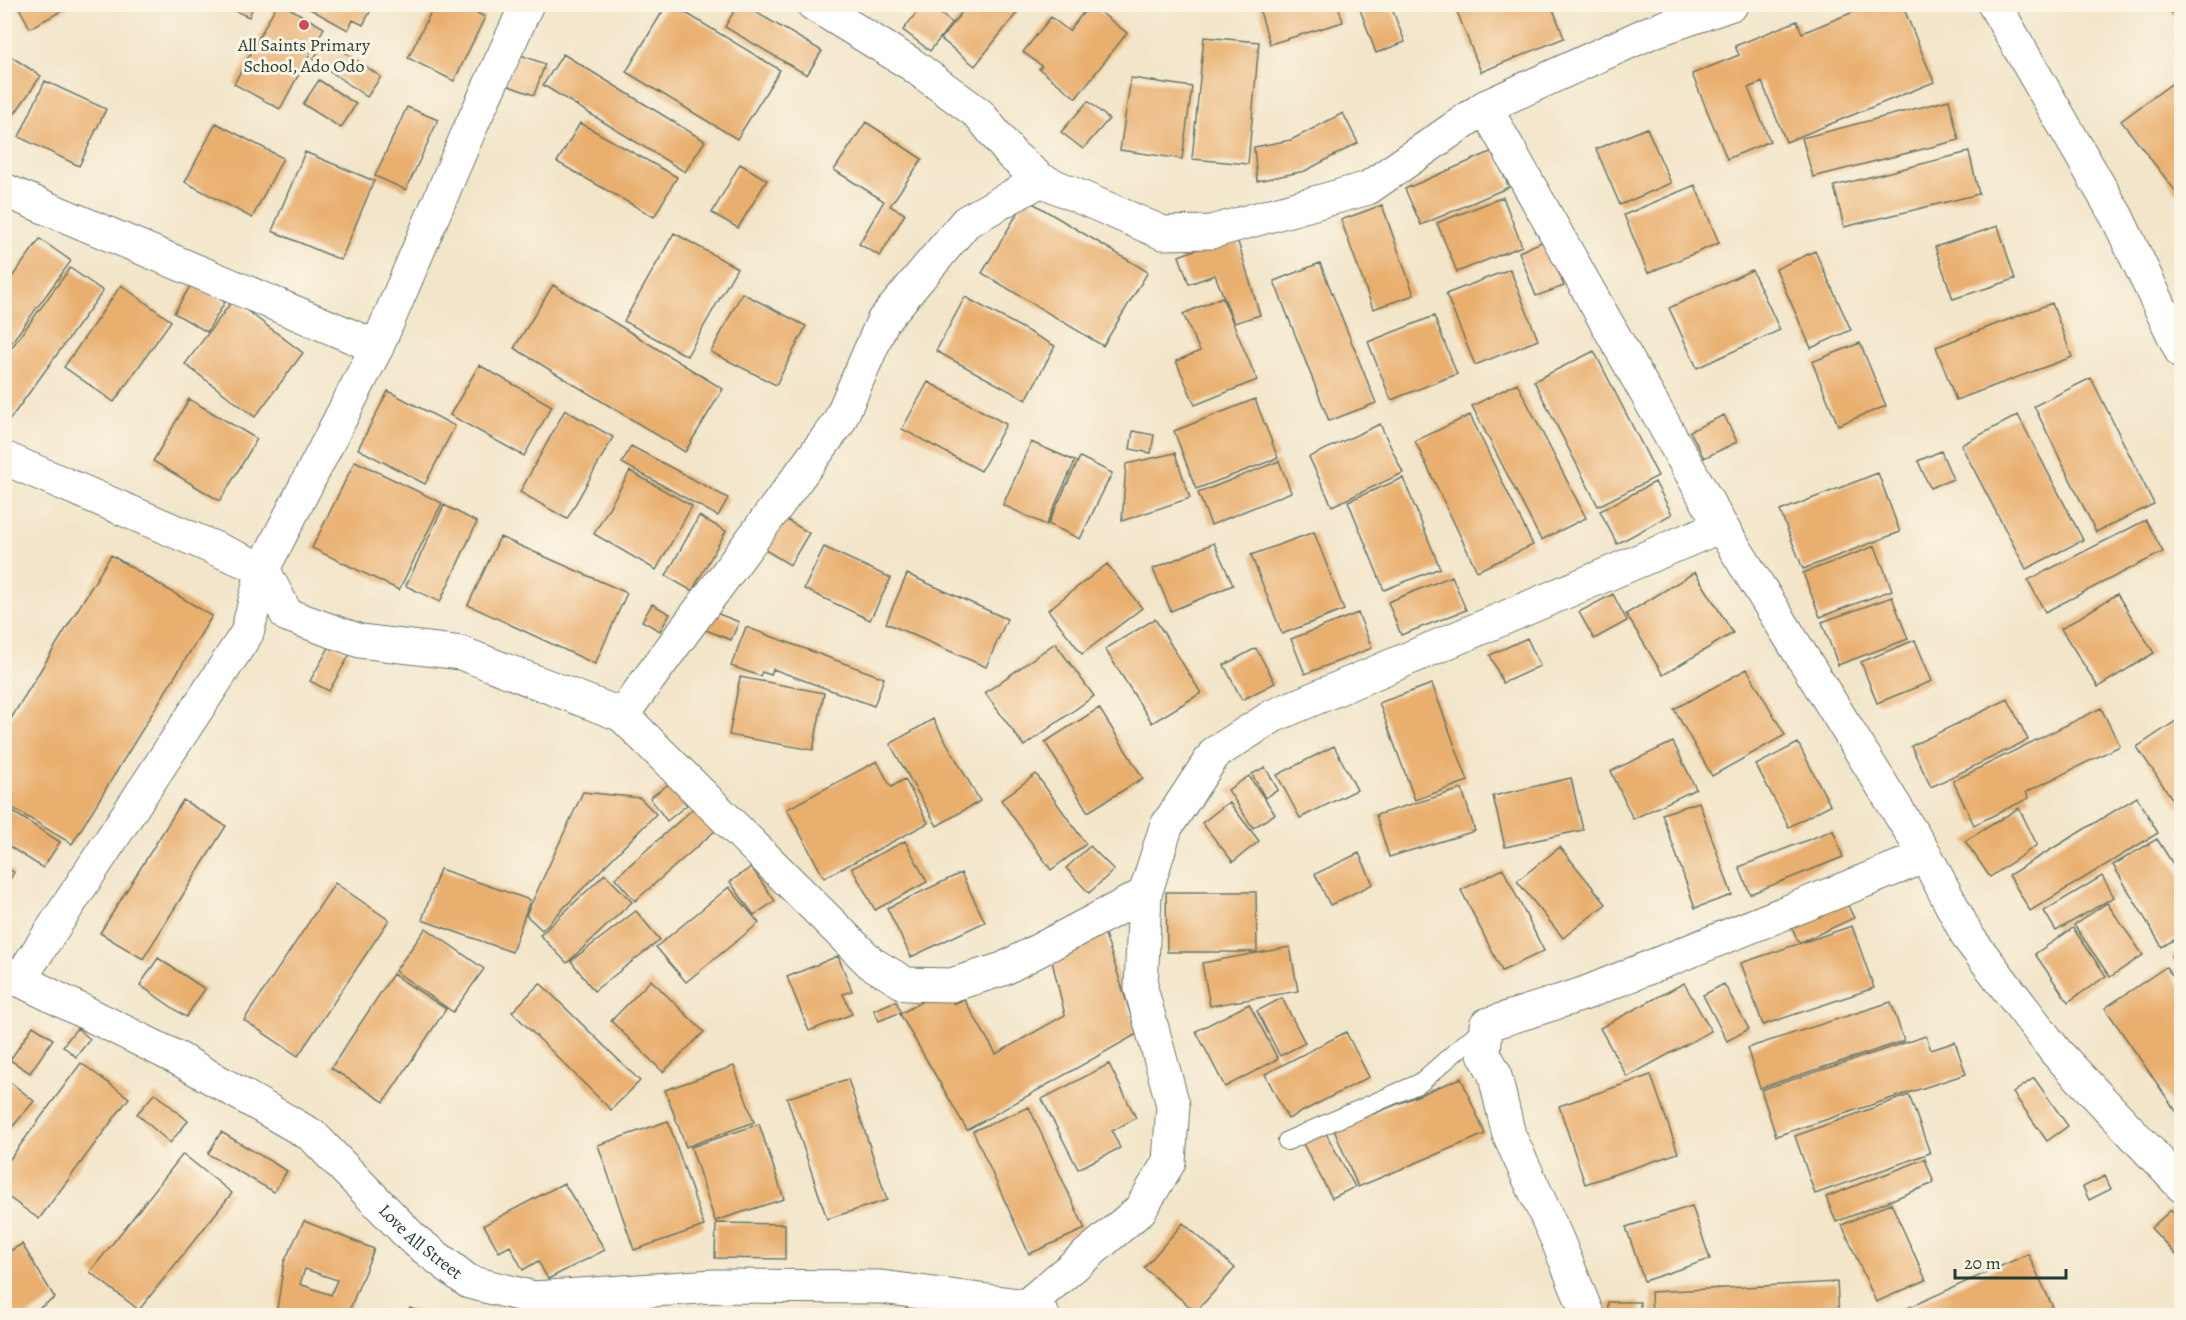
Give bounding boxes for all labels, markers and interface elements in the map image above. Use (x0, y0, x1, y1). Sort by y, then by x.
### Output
marker: All Saints Primary School, Ado Odo (297, 18, 311, 32)
place label: All Saints Primary School, Ado Odo (237, 33, 371, 78)
street label: Love All Street (373, 1199, 468, 1285)
scale bar (1955, 1242, 2066, 1280)
text: 20 m (1964, 1251, 2001, 1275)

